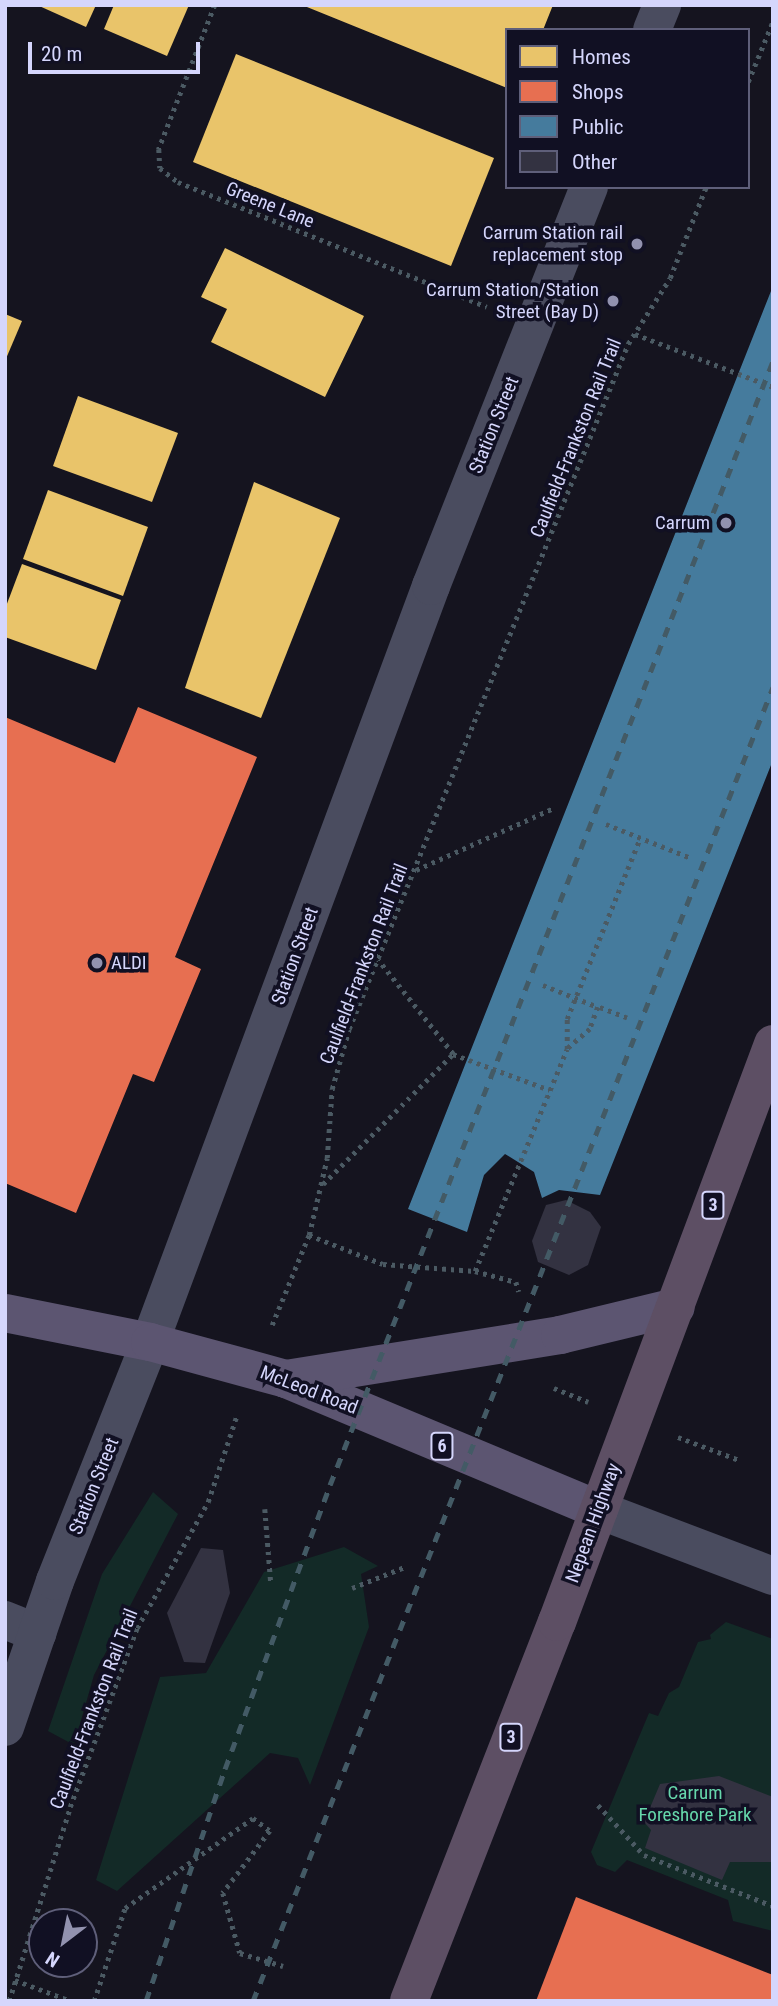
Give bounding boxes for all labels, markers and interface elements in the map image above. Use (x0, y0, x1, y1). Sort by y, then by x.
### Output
scale bar (32, 28, 203, 72)
legend (505, 28, 750, 189)
text: 20 m (41, 42, 82, 66)
text: Homes (572, 45, 631, 69)
text: Shops (572, 80, 624, 104)
text: Public (572, 115, 624, 139)
text: Other (572, 150, 617, 174)
street label: Greene Lane (222, 177, 318, 233)
place label: Carrum Station rail replacement stop (483, 222, 623, 266)
marker: Carrum Station rail replacement stop (629, 236, 645, 252)
place label: Carrum Station/Station Street (Bay D) (426, 279, 599, 323)
marker: Carrum Station/Station Street (Bay D) (605, 293, 621, 309)
street label: Caulfield-Frankston Rail Trail (525, 335, 627, 541)
street label: Station Street (464, 373, 524, 477)
place label: Carrum (655, 512, 710, 534)
marker: Carrum (716, 513, 736, 533)
street label: Caulfield-Frankston Rail Trail (315, 860, 413, 1068)
street label: Station Street (267, 904, 323, 1008)
place label: ALDI (111, 952, 147, 974)
marker: ALDI (89, 955, 105, 971)
road number: 3 (701, 1190, 725, 1220)
street label: McLeod Road (257, 1361, 361, 1419)
road number: 6 (430, 1432, 454, 1461)
street label: Station Street (64, 1434, 124, 1538)
street label: Nepean Highway (561, 1460, 625, 1586)
street label: Caulfield-Frankston Rail Trail (45, 1605, 143, 1813)
road number: 3 (499, 1722, 523, 1752)
park label: Carrum Foreshore Park (638, 1782, 752, 1826)
north arrow (28, 1908, 98, 1978)
text: N (42, 1947, 64, 1972)

